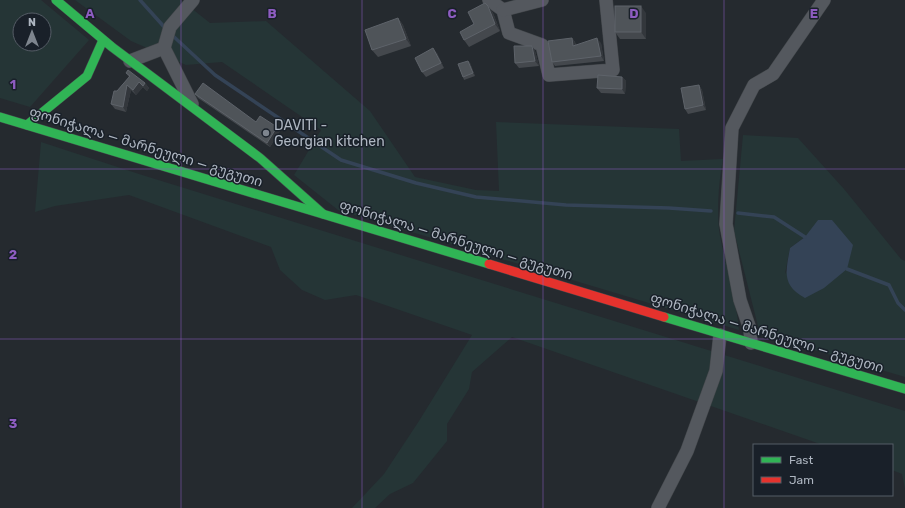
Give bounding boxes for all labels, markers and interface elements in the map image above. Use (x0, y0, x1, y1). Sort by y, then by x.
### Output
text: A (85, 6, 95, 21)
text: B (267, 6, 277, 21)
text: C (447, 6, 457, 21)
text: D (629, 6, 639, 21)
text: E (810, 6, 818, 21)
north arrow (12, 12, 52, 52)
text: N (28, 16, 36, 29)
text: 1 (10, 77, 16, 92)
street label: ფონიჭალა — მარნეული — გუგუთი (27, 103, 265, 191)
place label: DAVITI - Georgian kitchen (274, 117, 385, 150)
marker: DAVITI - Georgian kitchen (261, 128, 271, 138)
street label: ფონიჭალა — მარნეული — გუგუთი (337, 196, 575, 284)
text: 2 (9, 247, 17, 262)
street label: ფონიჭალა — მარნეული — გუგუთი (648, 289, 886, 377)
text: 3 (9, 416, 18, 431)
legend (753, 444, 893, 496)
text: Fast (789, 453, 813, 467)
text: Jam (789, 473, 814, 487)

